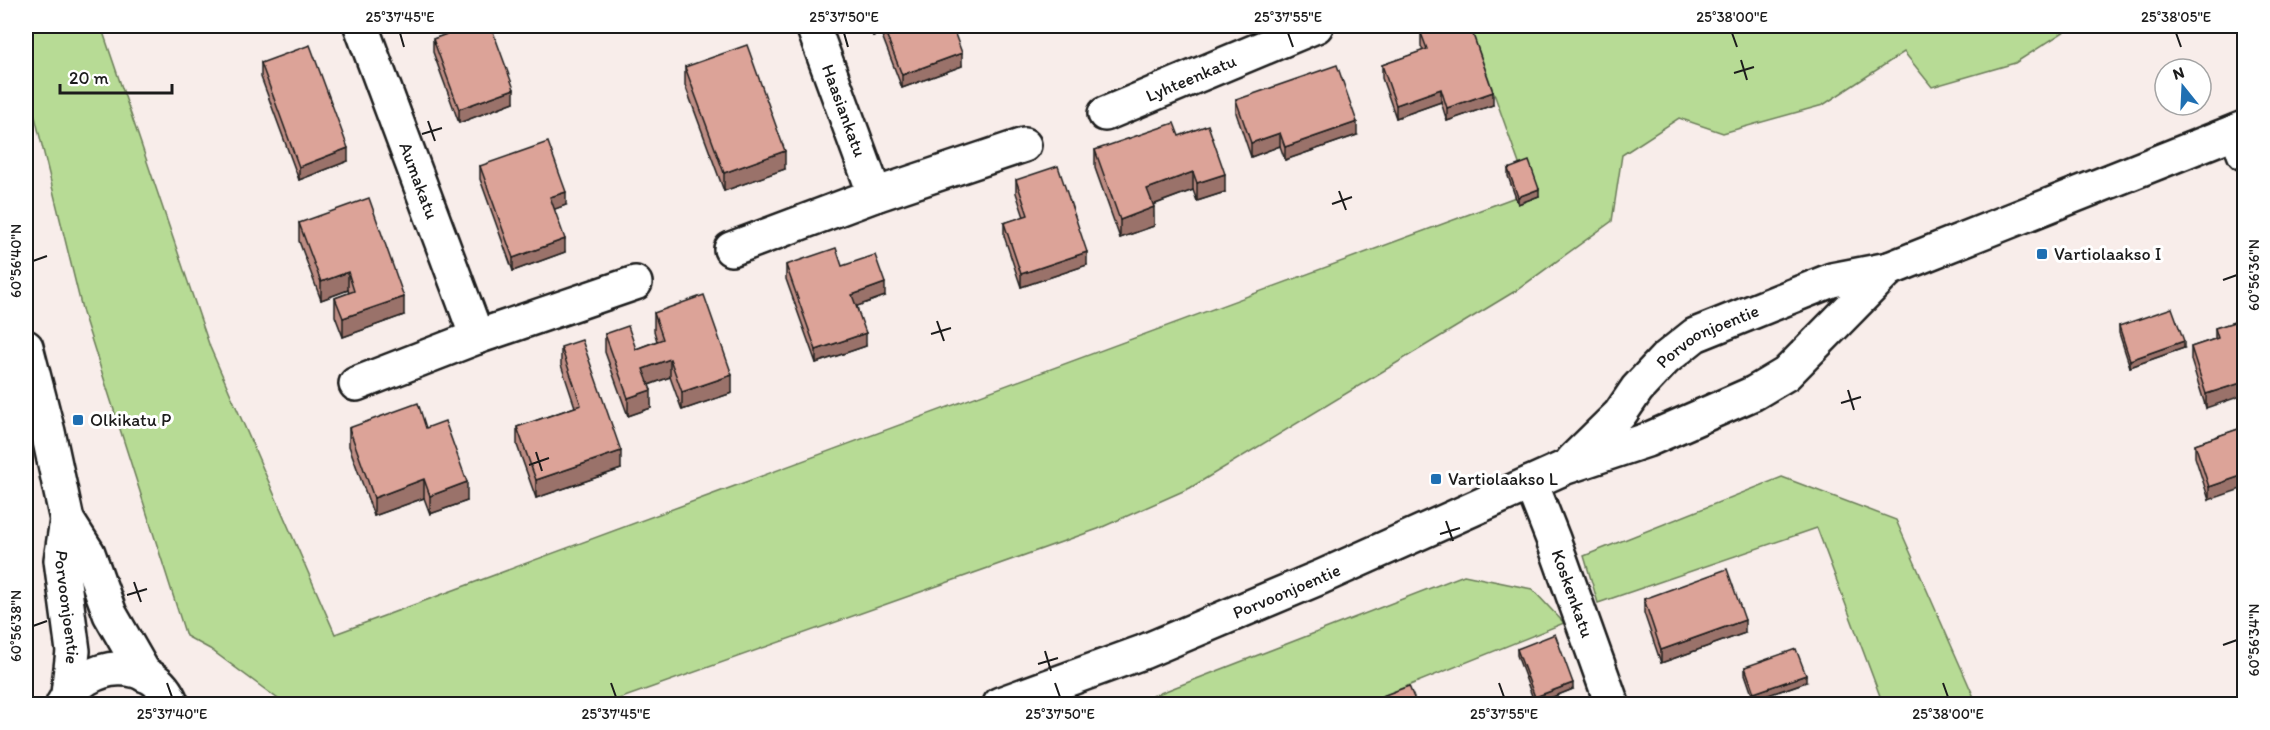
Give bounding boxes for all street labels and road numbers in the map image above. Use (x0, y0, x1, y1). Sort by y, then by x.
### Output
street label: Lyhteenkatu (1142, 50, 1239, 107)
street label: Haasiankatu (817, 61, 871, 160)
street label: Aumakatu (394, 139, 443, 222)
street label: Porvoonjoentie (1651, 299, 1762, 373)
street label: Koskenkatu (1547, 546, 1598, 640)
street label: Porvoonjoentie (50, 549, 84, 666)
street label: Porvoonjoentie (1229, 559, 1344, 624)

